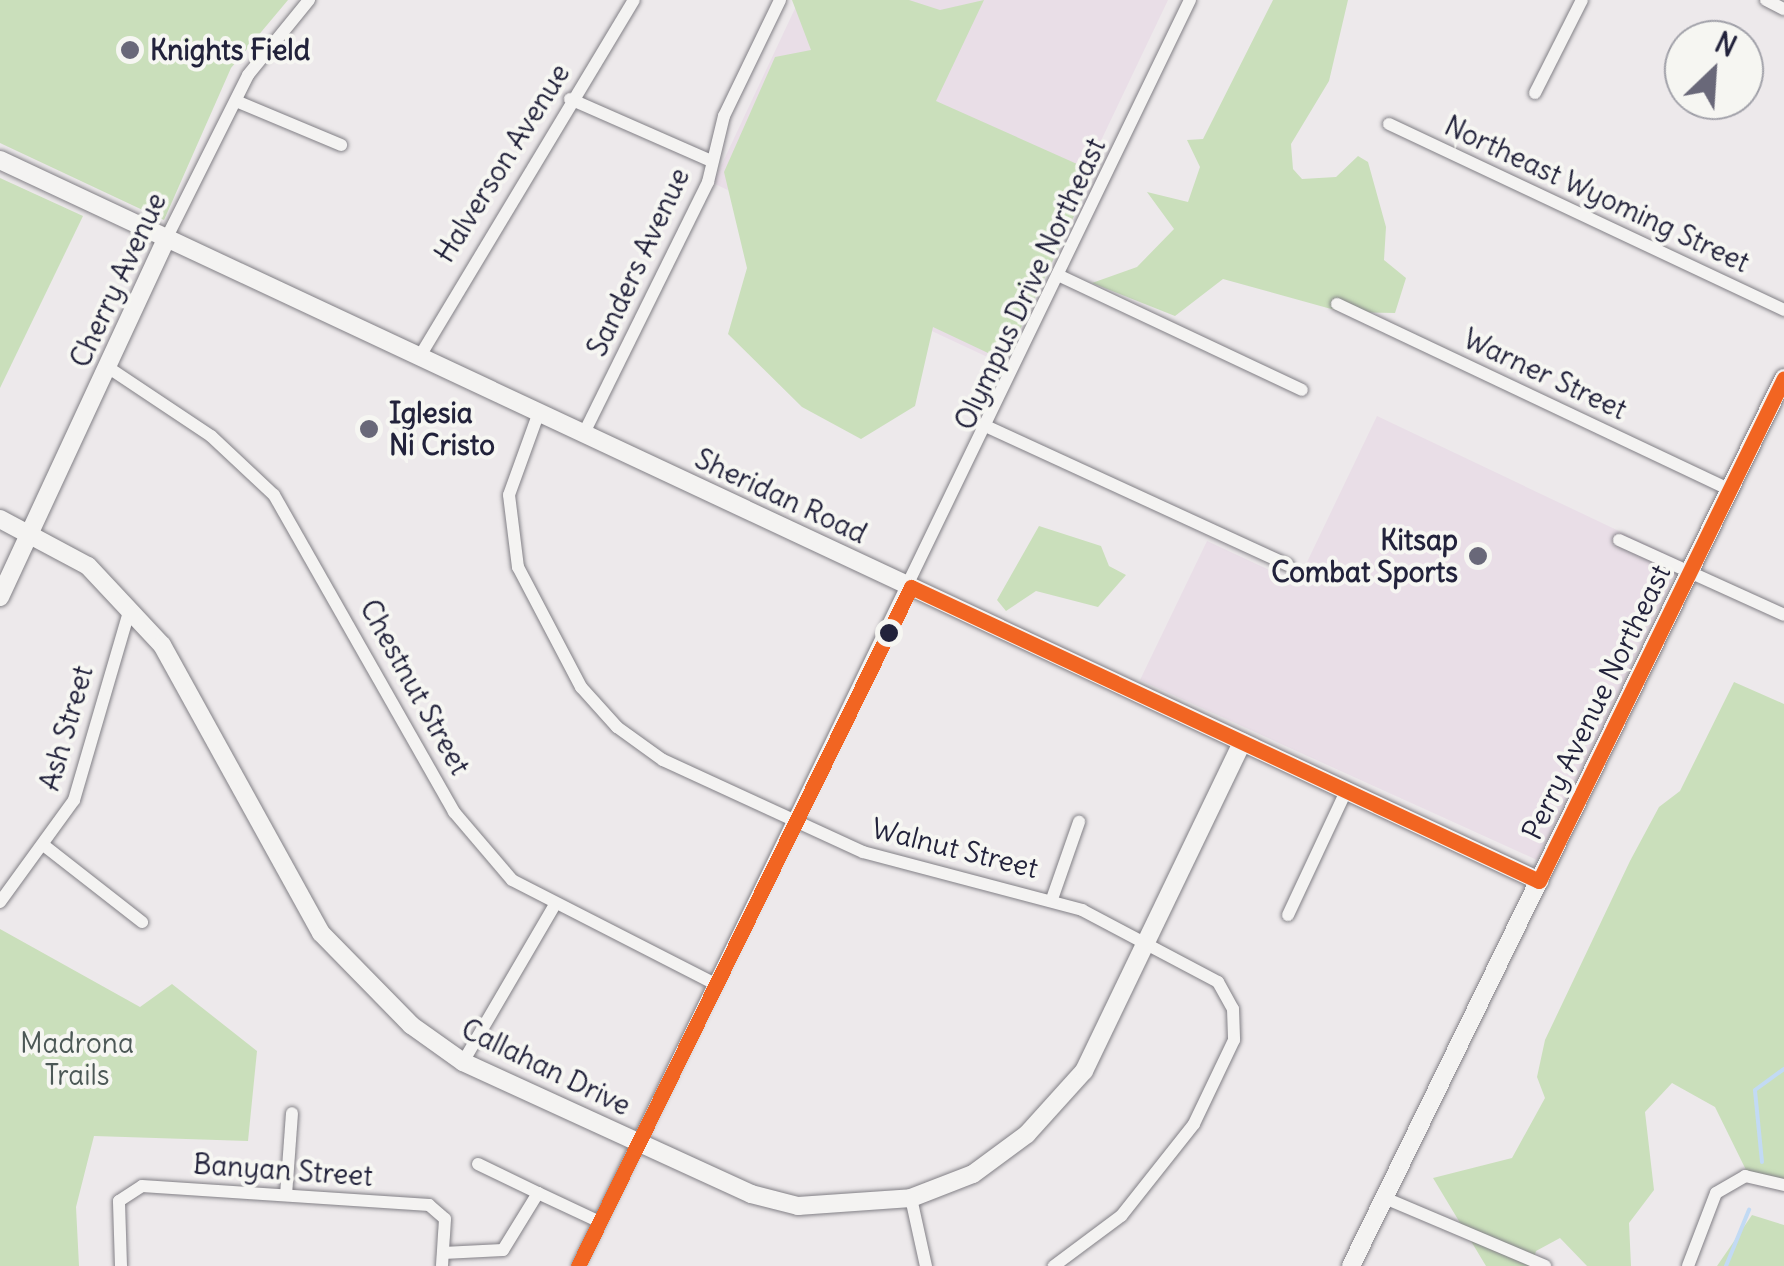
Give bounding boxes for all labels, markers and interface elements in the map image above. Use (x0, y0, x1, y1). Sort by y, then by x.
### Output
north arrow (1664, 20, 1764, 120)
text: N (1709, 24, 1742, 65)
place label: Knights Field (150, 33, 310, 67)
marker: Knights Field (119, 39, 141, 61)
street label: Halverson Avenue (427, 58, 577, 268)
street label: Northeast Wyoming Street (1439, 109, 1755, 279)
street label: Olympus Drive Northeast (948, 133, 1112, 435)
street label: Sanders Avenue (580, 163, 696, 361)
street label: Cherry Avenue (63, 187, 173, 373)
street label: Warner Street (1458, 322, 1632, 426)
place label: Iglesia Ni Cristo (389, 396, 495, 462)
marker: Iglesia Ni Cristo (358, 418, 380, 440)
street label: Sheridan Road (690, 442, 872, 550)
place label: Kitsap Combat Sports (1271, 523, 1458, 589)
marker: Kitsap Combat Sports (1467, 545, 1489, 567)
street label: Perry Avenue Northeast (1515, 559, 1677, 845)
street label: Chestnut Street (353, 594, 477, 780)
unlabelled marker (879, 623, 899, 643)
street label: Ash Street (32, 662, 100, 794)
street label: Walnut Street (868, 811, 1042, 885)
street label: Callahan Drive (456, 1012, 636, 1122)
park label: Madrona Trails (20, 1026, 134, 1092)
street label: Banyan Street (192, 1147, 374, 1193)

